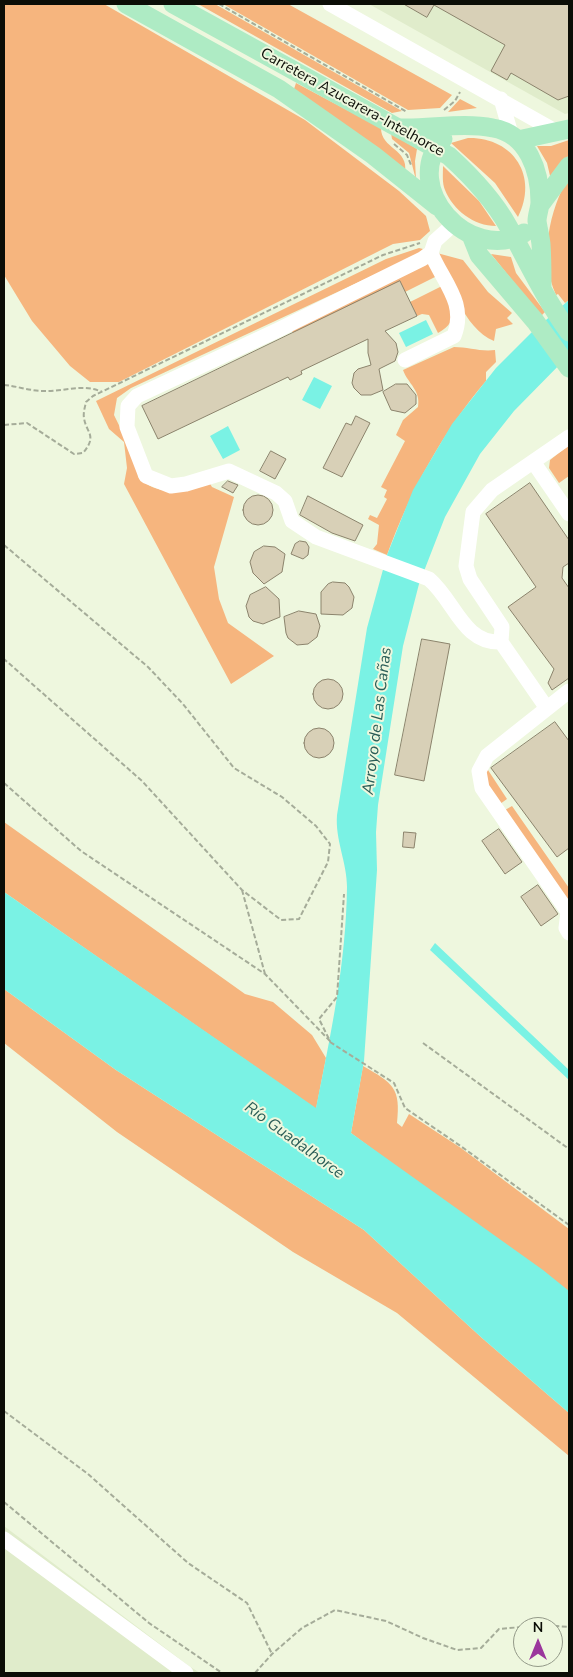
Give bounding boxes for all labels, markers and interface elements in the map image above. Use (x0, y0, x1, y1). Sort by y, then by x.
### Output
street label: Carretera Azucarera-Intelhorce (257, 45, 447, 161)
water label: Arroyo de Las Cañas (359, 646, 397, 796)
water label: Río Guadalhorce (240, 1098, 348, 1184)
north arrow (513, 1617, 563, 1667)
text: N (533, 1618, 543, 1637)

